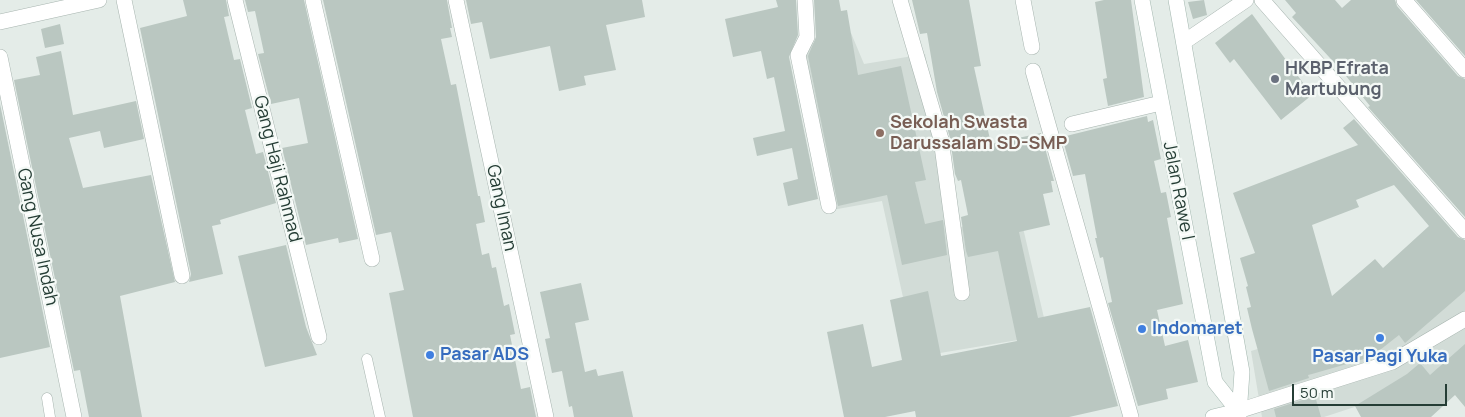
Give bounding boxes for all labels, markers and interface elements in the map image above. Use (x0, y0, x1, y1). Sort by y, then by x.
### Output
place label: HKBP Efrata Martubung (1285, 58, 1389, 100)
marker: HKBP Efrata Martubung (1269, 73, 1281, 85)
street label: Gang Haji Rahmad (248, 94, 306, 244)
place label: Sekolah Swasta Darussalam SD-SMP (890, 112, 1067, 154)
marker: Sekolah Swasta Darussalam SD-SMP (874, 127, 886, 139)
street label: Jalan Rawe I (1158, 140, 1198, 242)
street label: Gang Iman (481, 163, 521, 253)
street label: Gang Nusa Indah (12, 166, 62, 308)
place label: Indomaret (1152, 318, 1243, 340)
marker: Indomaret (1136, 323, 1148, 335)
marker: Pasar Pagi Yuka (1374, 332, 1386, 344)
place label: Pasar ADS (440, 344, 529, 366)
place label: Pasar Pagi Yuka (1312, 346, 1448, 368)
marker: Pasar ADS (424, 349, 436, 361)
scale bar (1295, 374, 1450, 406)
text: 50 m (1300, 382, 1334, 403)

